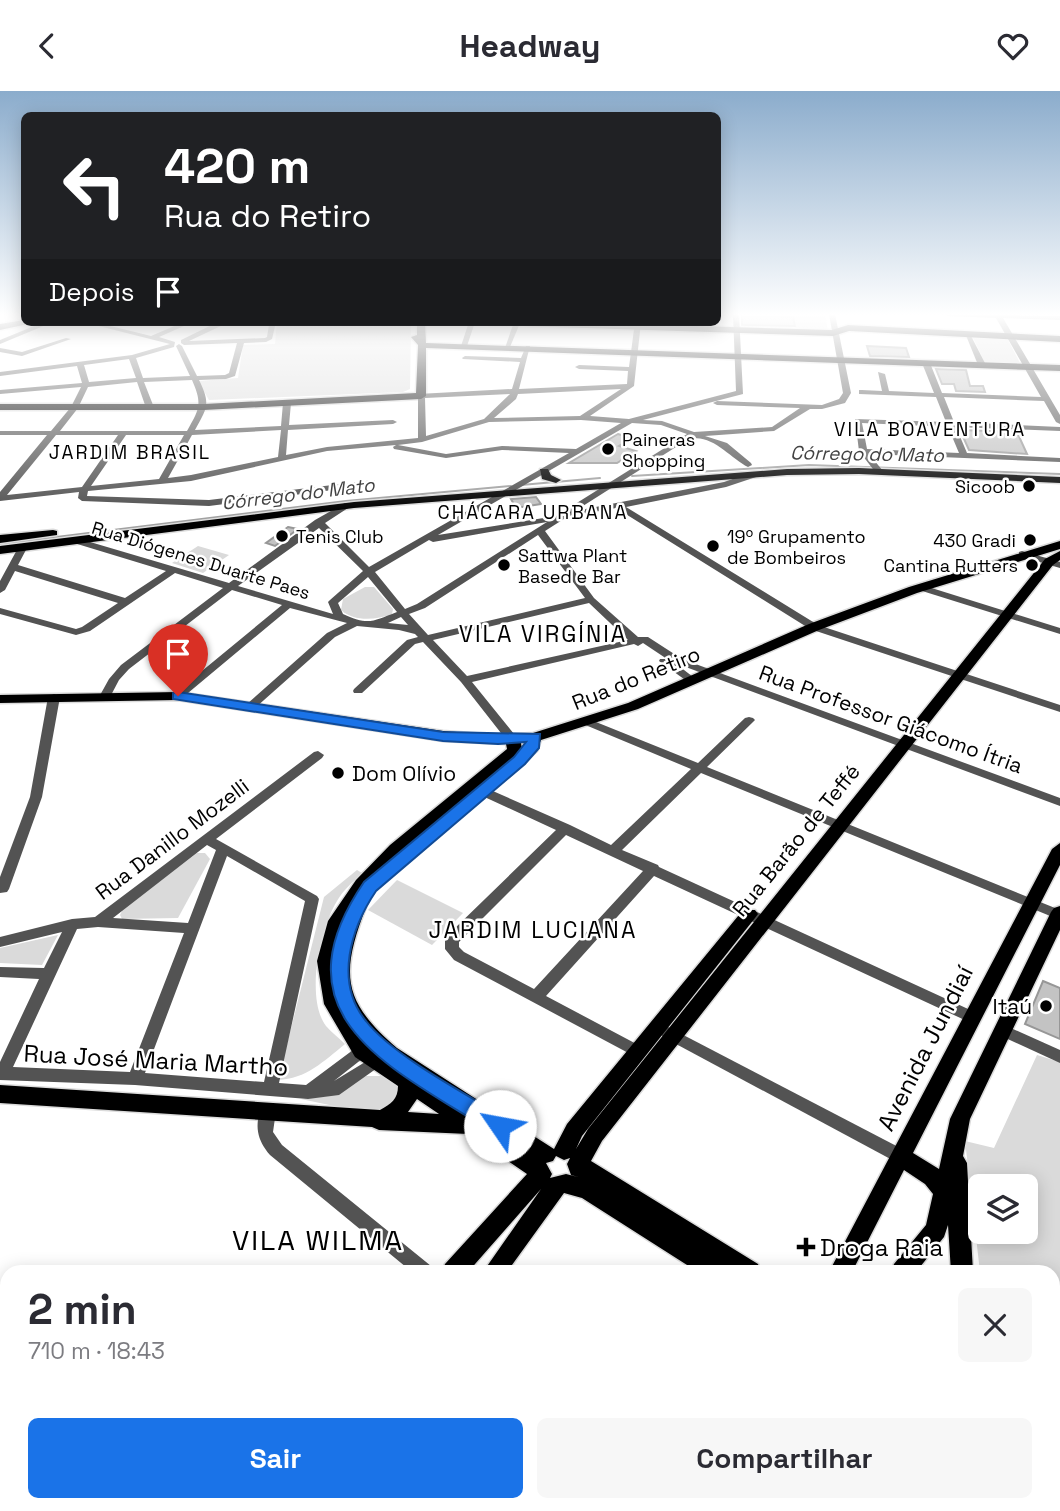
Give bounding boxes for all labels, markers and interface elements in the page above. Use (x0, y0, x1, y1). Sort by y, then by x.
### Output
text: Headway (460, 26, 600, 66)
icon: back (28, 27, 66, 65)
icon: heart (994, 27, 1032, 65)
text: 420 m (164, 135, 310, 197)
icon: left (49, 140, 140, 231)
text: Rua do Retiro (164, 196, 371, 236)
icon: arrive (149, 273, 187, 311)
text: Depois (49, 275, 135, 309)
district label: VILA BOAVENTURA (834, 417, 1026, 442)
place label: Paineras Shopping (622, 428, 705, 472)
district label: JARDIM BRASIL (49, 440, 211, 465)
water label: Córrego do Mato (790, 440, 945, 468)
marker: Paineras Shopping (600, 441, 616, 457)
water label: Córrego do Mato (220, 472, 377, 516)
place label: Sicoob (955, 475, 1015, 498)
marker: Sicoob (1021, 478, 1037, 494)
district label: CHÁCARA URBANA (438, 500, 628, 525)
street label: Rua Diógenes Duarte Paes (89, 516, 313, 604)
place label: Tenis Club (296, 525, 384, 548)
place label: 19º Grupamento de Bombeiros (727, 525, 866, 569)
marker: Tenis Club (274, 528, 290, 544)
place label: 430 Gradi (933, 529, 1016, 552)
marker: 430 Gradi (1022, 532, 1038, 548)
marker: 19º Grupamento de Bombeiros (705, 538, 721, 554)
place label: Sattwa Plant Based e Bar (518, 544, 627, 588)
place label: Cantina Rutters (883, 554, 1018, 577)
marker: Sattwa Plant Based e Bar (496, 557, 512, 573)
marker: Cantina Rutters (1024, 557, 1040, 573)
district label: VILA VIRGÍNIA (459, 619, 627, 649)
pin (148, 624, 208, 696)
icon: arrive (159, 635, 197, 673)
street label: Rua do Retiro (568, 640, 704, 716)
street label: Rua Professor Giácomo Ítria (755, 659, 1027, 779)
street label: Rua Barão de Teffé (726, 758, 866, 922)
place label: Dom Olívio (352, 760, 456, 787)
marker: Dom Olívio (330, 765, 346, 781)
street label: Rua Danillo Mozelli (90, 772, 254, 906)
district label: JARDIM LUCIANA (429, 915, 637, 945)
street label: Avenida Jundiaí (870, 960, 980, 1136)
place label: Itaú (993, 993, 1032, 1020)
marker: Itaú (1038, 998, 1054, 1014)
street label: Rua José Maria Martho (23, 1038, 289, 1082)
position arrow (463, 1089, 537, 1163)
map controls (968, 1174, 1038, 1244)
button: layers (968, 1174, 1038, 1244)
district label: VILA WILMA (232, 1222, 404, 1258)
place label: Droga Raia (820, 1232, 944, 1263)
marker: Droga Raia (798, 1239, 814, 1255)
text: 2 min (28, 1283, 137, 1336)
button: close (958, 1288, 1032, 1362)
text: 710 m · 18:43 (28, 1336, 165, 1366)
button: Sair (28, 1418, 523, 1498)
button: Compartilhar (537, 1418, 1032, 1498)

